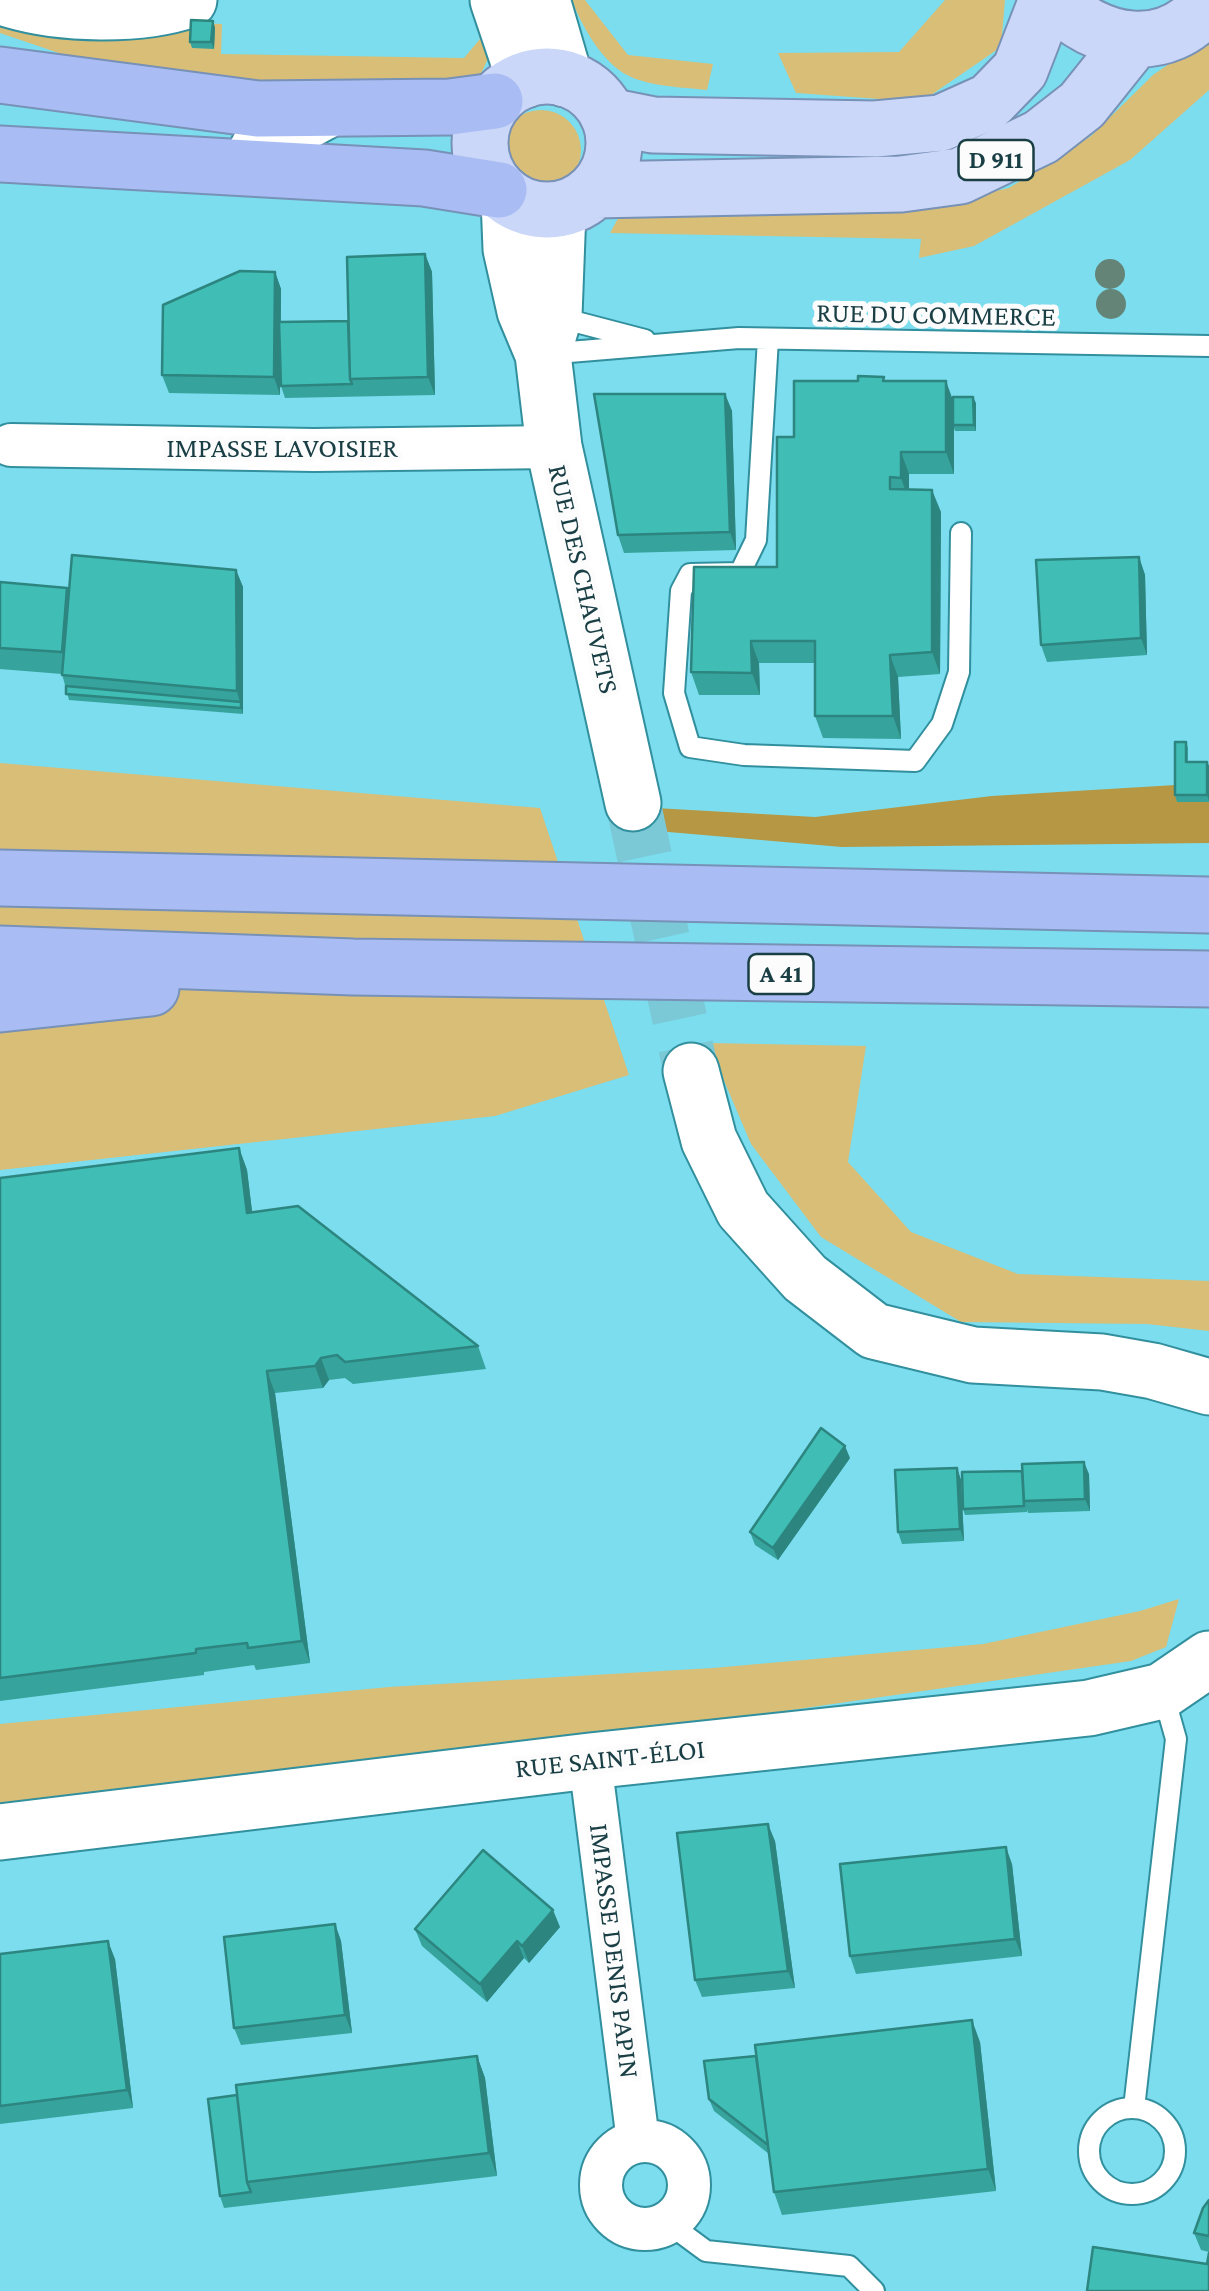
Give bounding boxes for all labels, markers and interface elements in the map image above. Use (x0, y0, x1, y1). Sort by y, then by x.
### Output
road number: D 911 (958, 140, 1034, 180)
street label: RUE DU COMMERCE (816, 296, 1056, 334)
street label: IMPASSE LAVOISIER (166, 431, 398, 465)
street label: RUE DES CHAUVETS (540, 461, 626, 697)
road number: A 41 (748, 954, 814, 994)
street label: RUE SAINT-ÉLOI (513, 1732, 707, 1786)
street label: IMPASSE DENIS PAPIN (582, 1822, 646, 2080)

